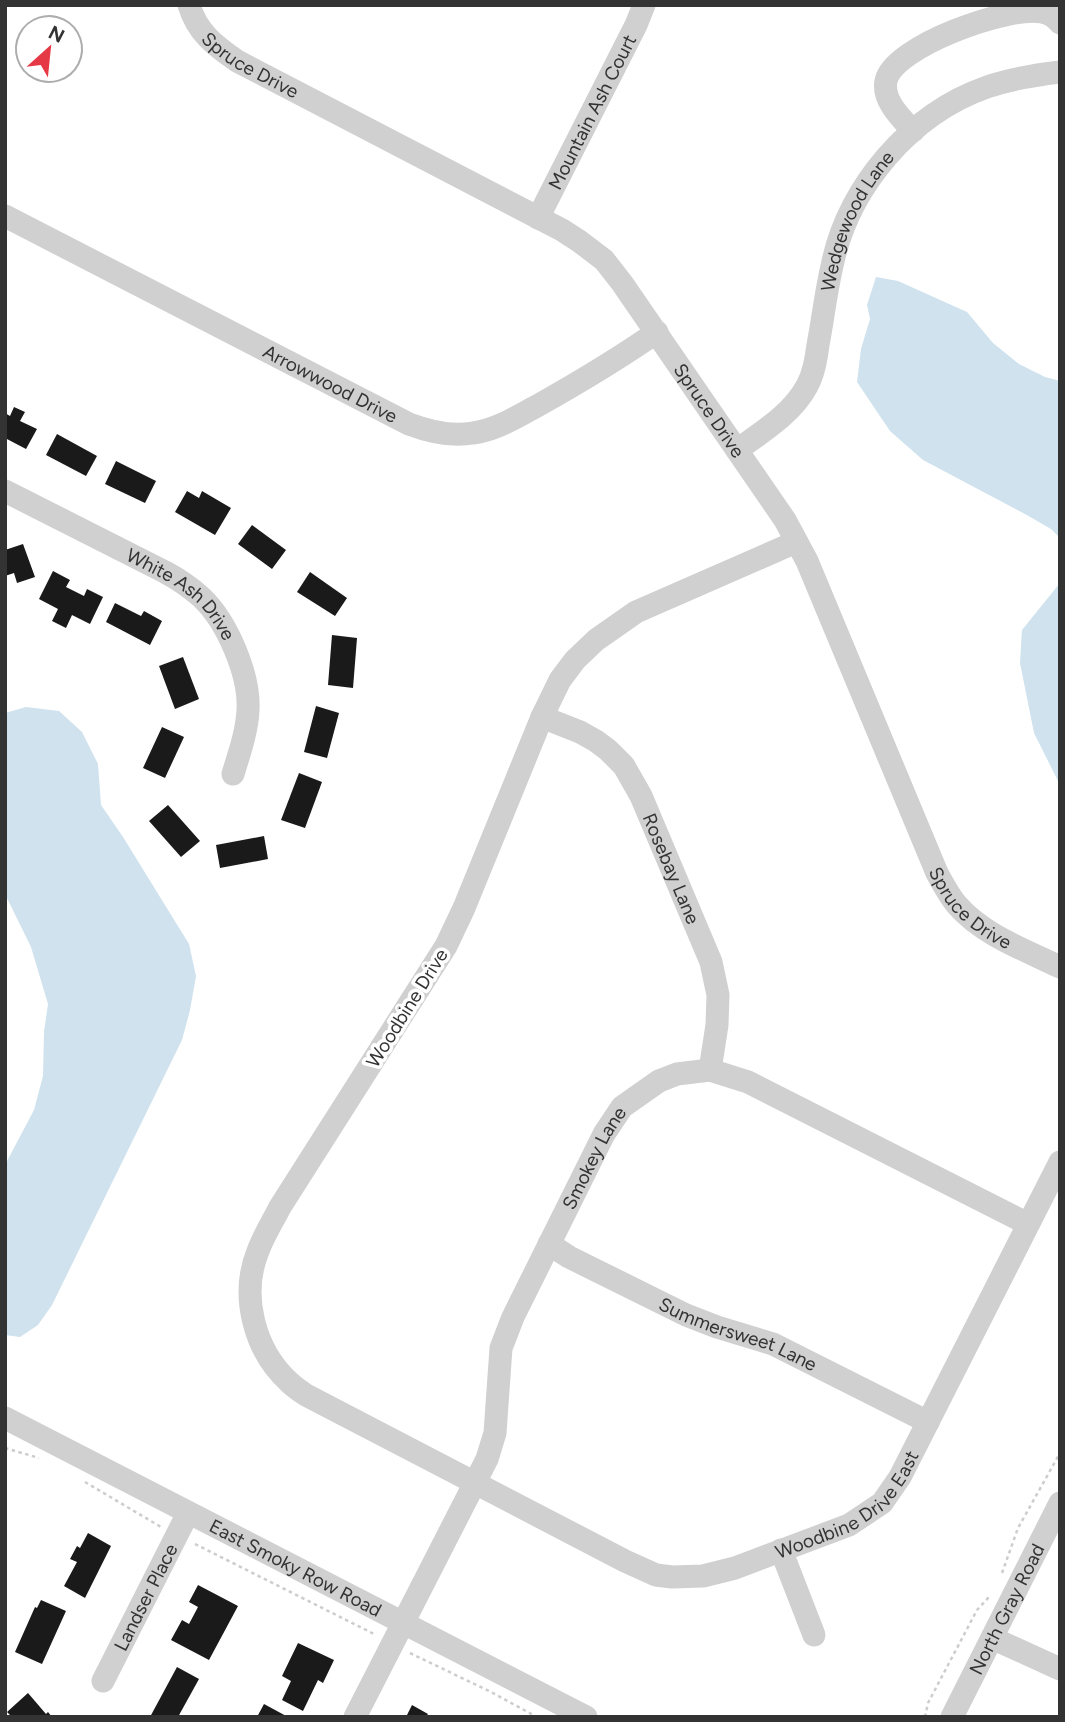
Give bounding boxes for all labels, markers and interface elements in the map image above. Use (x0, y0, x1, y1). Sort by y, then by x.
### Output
north arrow (14, 14, 84, 84)
text: N (45, 21, 68, 48)
street label: Spruce Drive (197, 27, 303, 103)
street label: Mountain Ash Court (543, 30, 641, 193)
street label: Wedgewood Lane (816, 146, 899, 293)
street label: Arrowwood Drive (259, 339, 401, 428)
street label: Spruce Drive (669, 359, 750, 462)
street label: White Ash Drive (123, 543, 240, 644)
street label: Rosebay Lane (638, 810, 705, 927)
street label: Spruce Drive (924, 863, 1016, 954)
street label: Woodbine Drive (361, 944, 453, 1072)
street label: Smokey Lane (557, 1102, 631, 1213)
street label: Summersweet Lane (655, 1292, 821, 1376)
street label: Woodbine Drive East (772, 1447, 923, 1563)
street label: East Smoky Row Road (206, 1514, 386, 1621)
street label: Landser Place (109, 1540, 182, 1655)
street label: North Gray Road (964, 1540, 1049, 1678)

